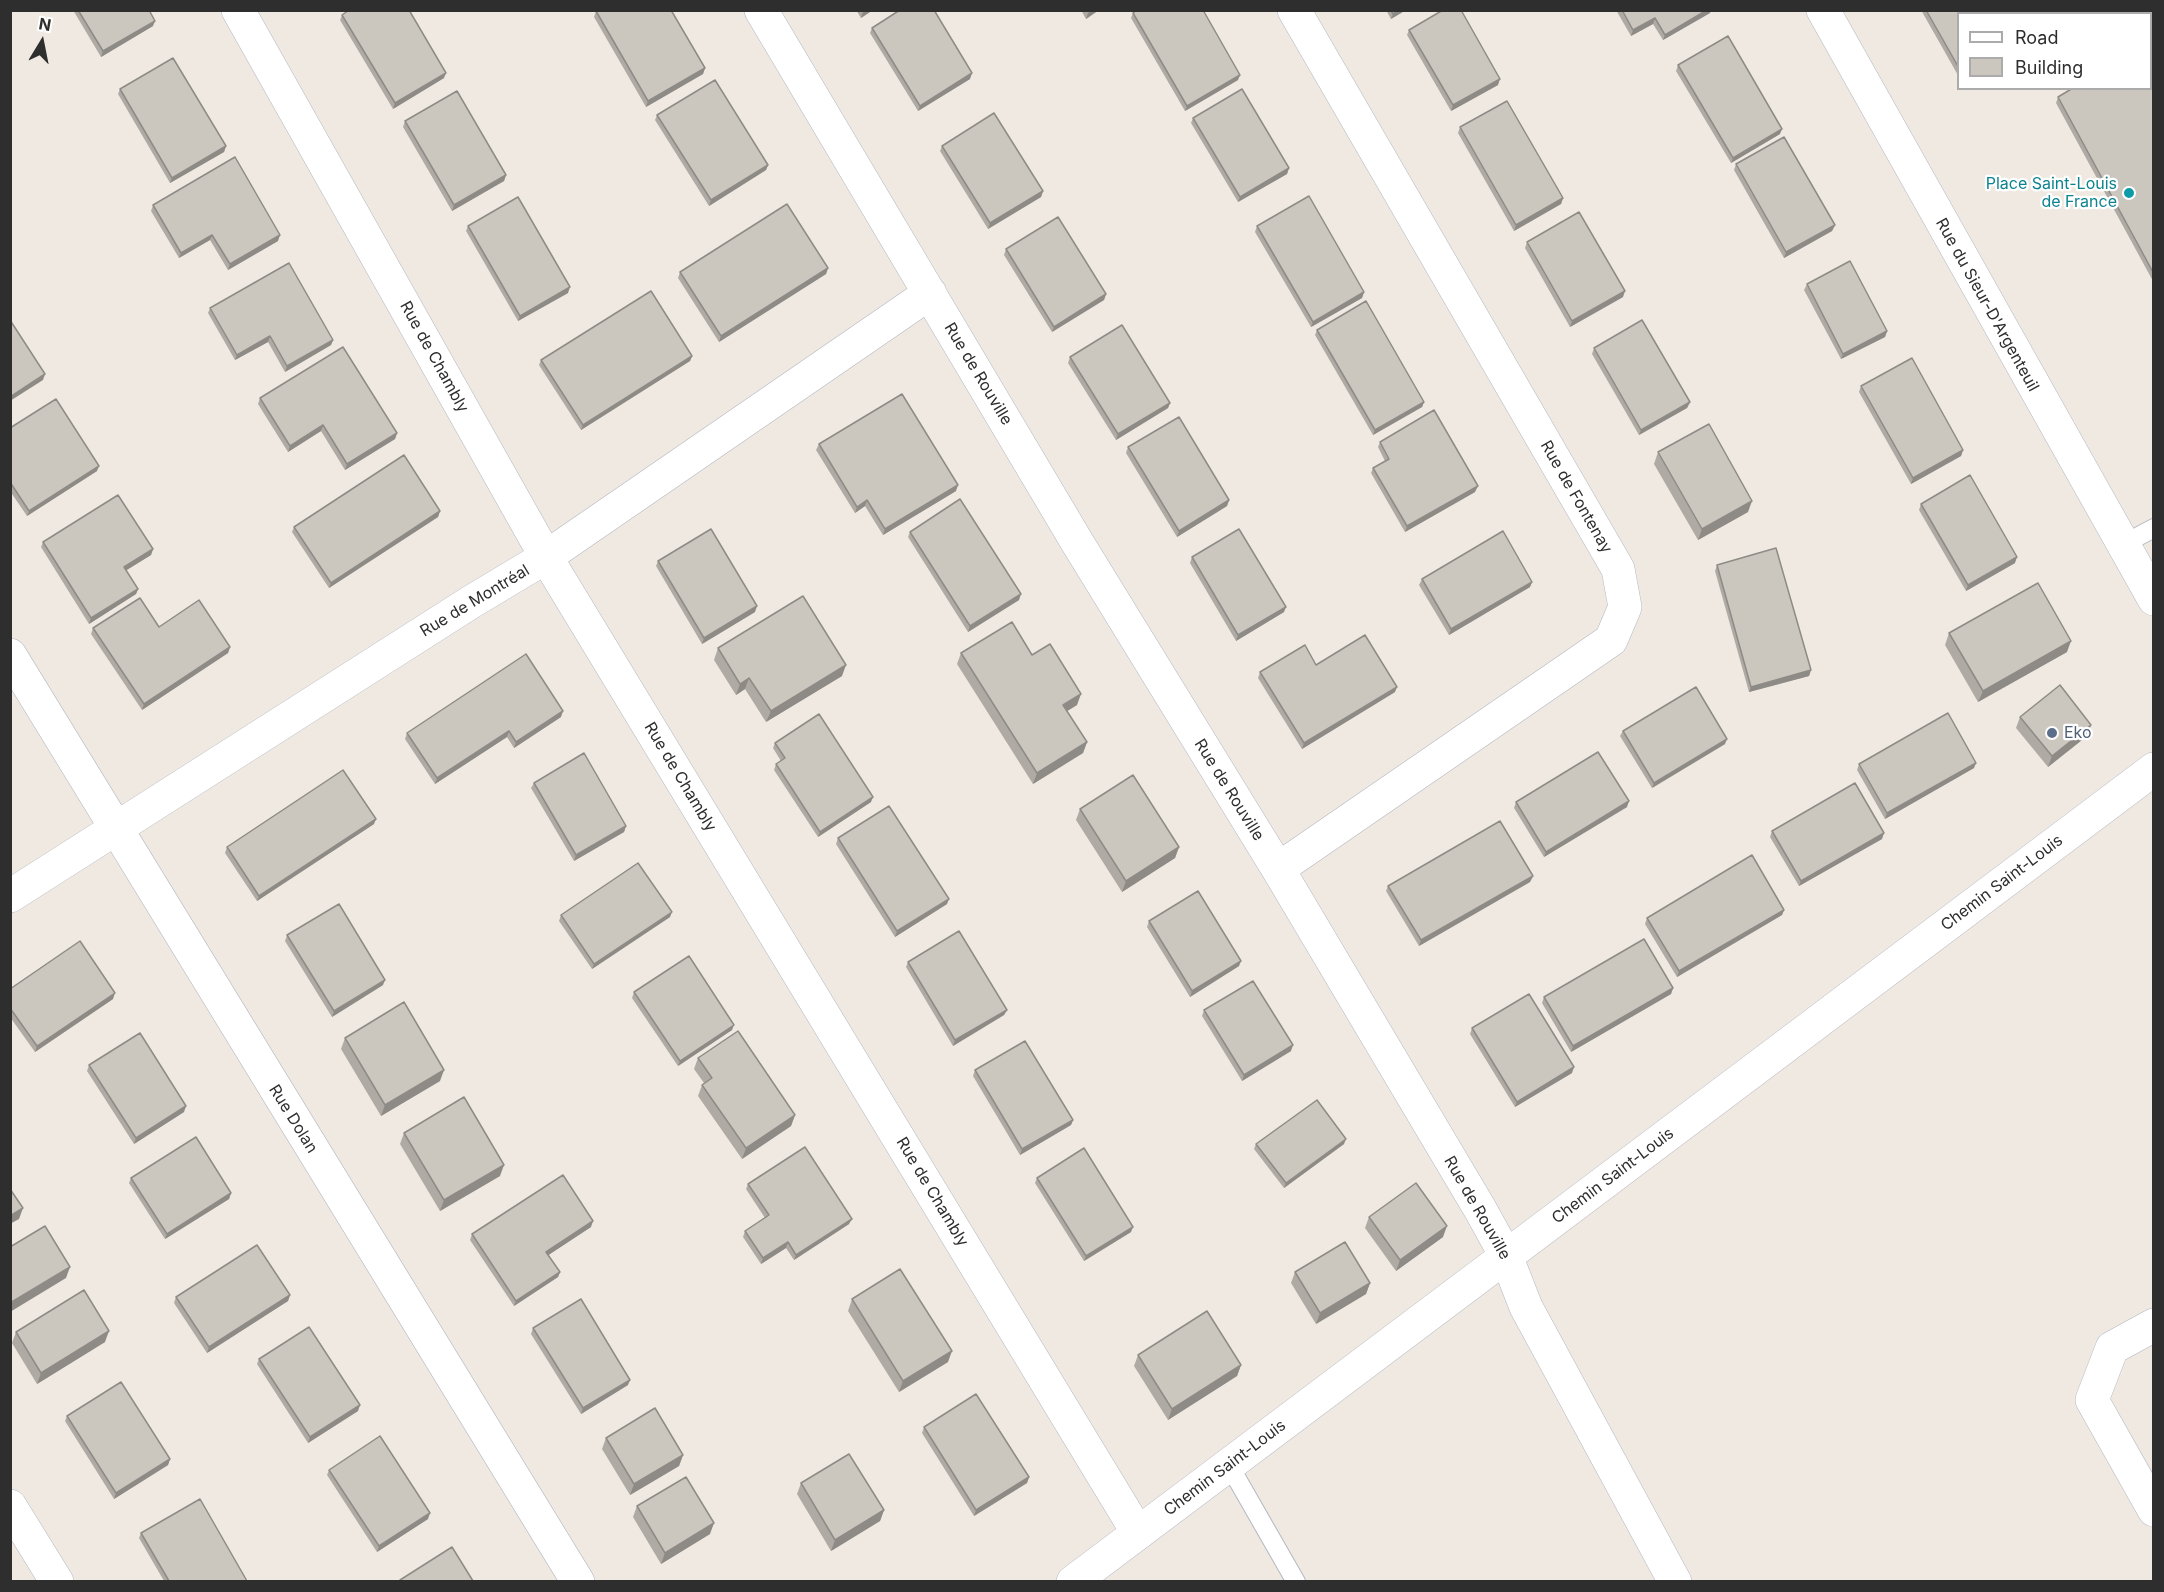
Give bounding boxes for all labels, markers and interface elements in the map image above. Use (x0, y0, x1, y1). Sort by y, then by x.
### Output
north arrow (12, 12, 72, 72)
legend (1957, 12, 2152, 90)
text: N (37, 13, 53, 35)
text: Road (2015, 27, 2058, 48)
text: Building (2015, 57, 2083, 78)
place label: Place Saint-Louis de France (1986, 174, 2117, 212)
marker: Place Saint-Louis de France (2122, 186, 2136, 200)
street label: Rue du Sieur-D'Argenteuil (1931, 215, 2043, 395)
street label: Rue de Chambly (396, 298, 472, 416)
street label: Rue de Rouville (940, 319, 1016, 429)
street label: Rue de Fontenay (1536, 437, 1616, 557)
street label: Rue de Montréal (417, 561, 533, 641)
street label: Rue de Chambly (640, 719, 720, 835)
place label: Eko (2064, 723, 2092, 743)
marker: Eko (2045, 726, 2059, 740)
street label: Rue de Rouville (1190, 736, 1268, 844)
street label: Chemin Saint-Louis (1937, 831, 2067, 935)
street label: Rue Dolan (264, 1081, 322, 1157)
street label: Chemin Saint-Louis (1548, 1124, 1678, 1228)
street label: Rue de Chambly (892, 1134, 972, 1250)
street label: Rue de Rouville (1440, 1153, 1514, 1263)
street label: Chemin Saint-Louis (1160, 1416, 1290, 1520)

